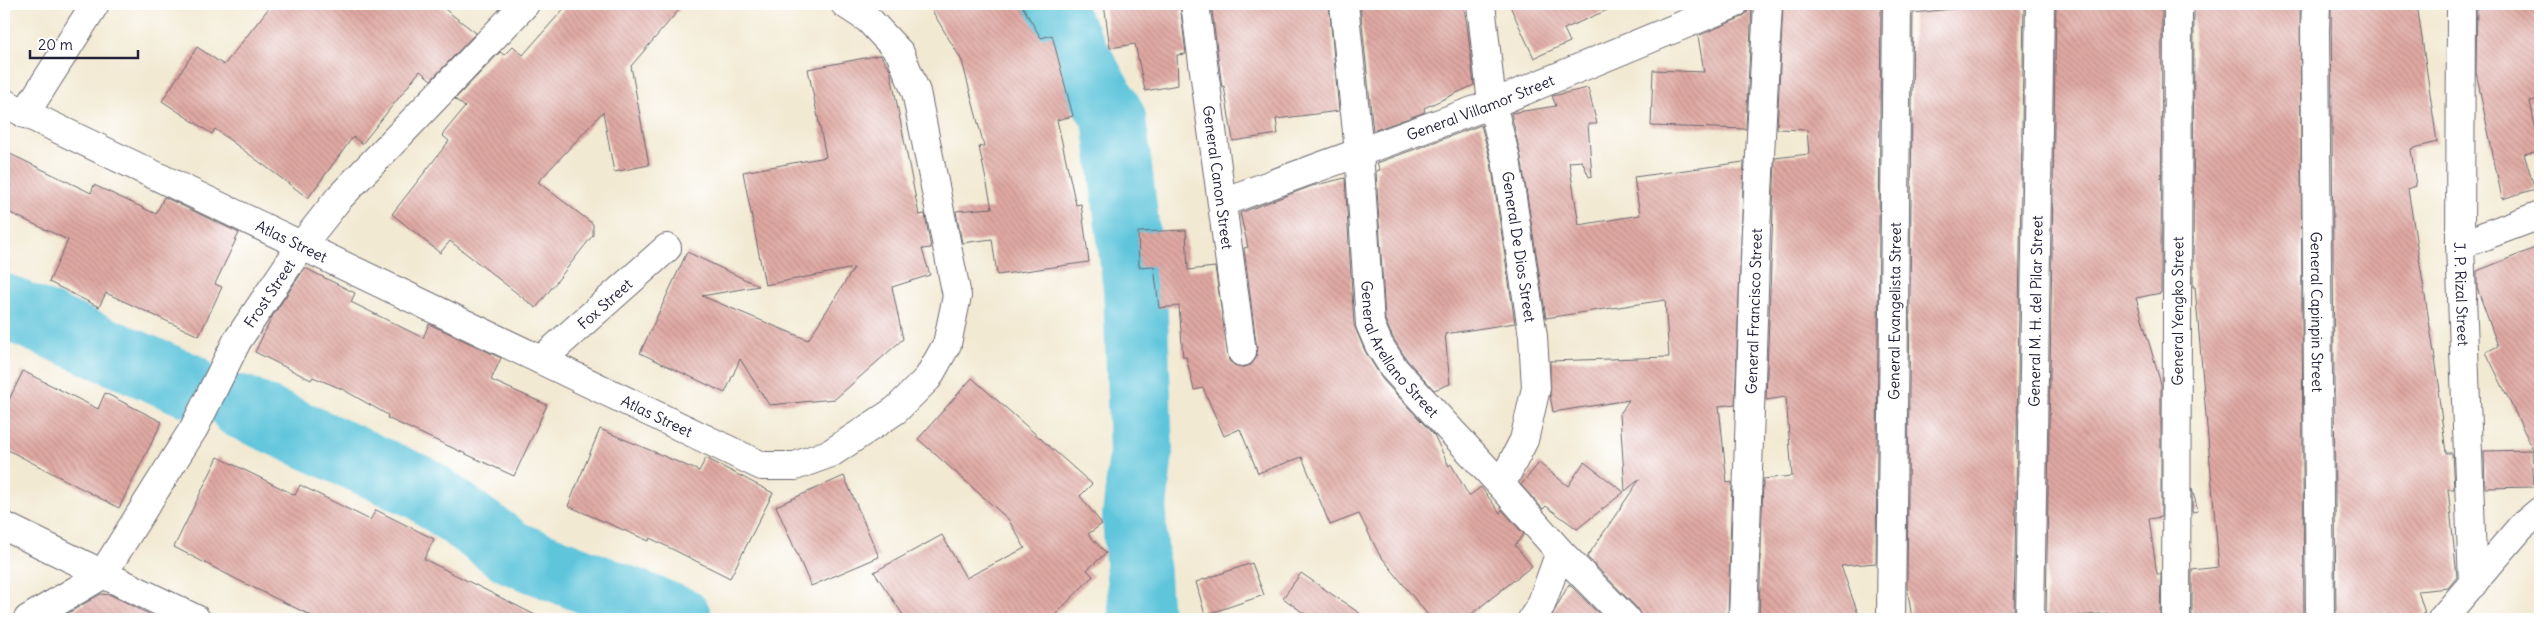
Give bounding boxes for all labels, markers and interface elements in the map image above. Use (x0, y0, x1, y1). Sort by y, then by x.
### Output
scale bar (30, 28, 138, 60)
text: 20 m (38, 35, 73, 54)
street label: General Villamor Street (1404, 70, 1557, 144)
street label: General Canon Street (1199, 104, 1238, 251)
street label: General De Dios Street (1498, 170, 1540, 323)
street label: General M. H. del Pilar Street (2024, 215, 2046, 407)
street label: Atlas Street (253, 216, 331, 266)
street label: General Evangelista Street (1884, 222, 1904, 400)
street label: General Francisco Street (1741, 228, 1766, 394)
street label: General Capinpin Street (2307, 232, 2328, 392)
street label: General Yengko Street (2167, 236, 2187, 386)
street label: J. P. Rizal Street (2450, 241, 2473, 346)
street label: Frost Street (239, 256, 299, 331)
street label: Fox Street (573, 274, 636, 333)
street label: General Arellano Street (1358, 280, 1443, 421)
street label: Atlas Street (618, 391, 696, 441)

